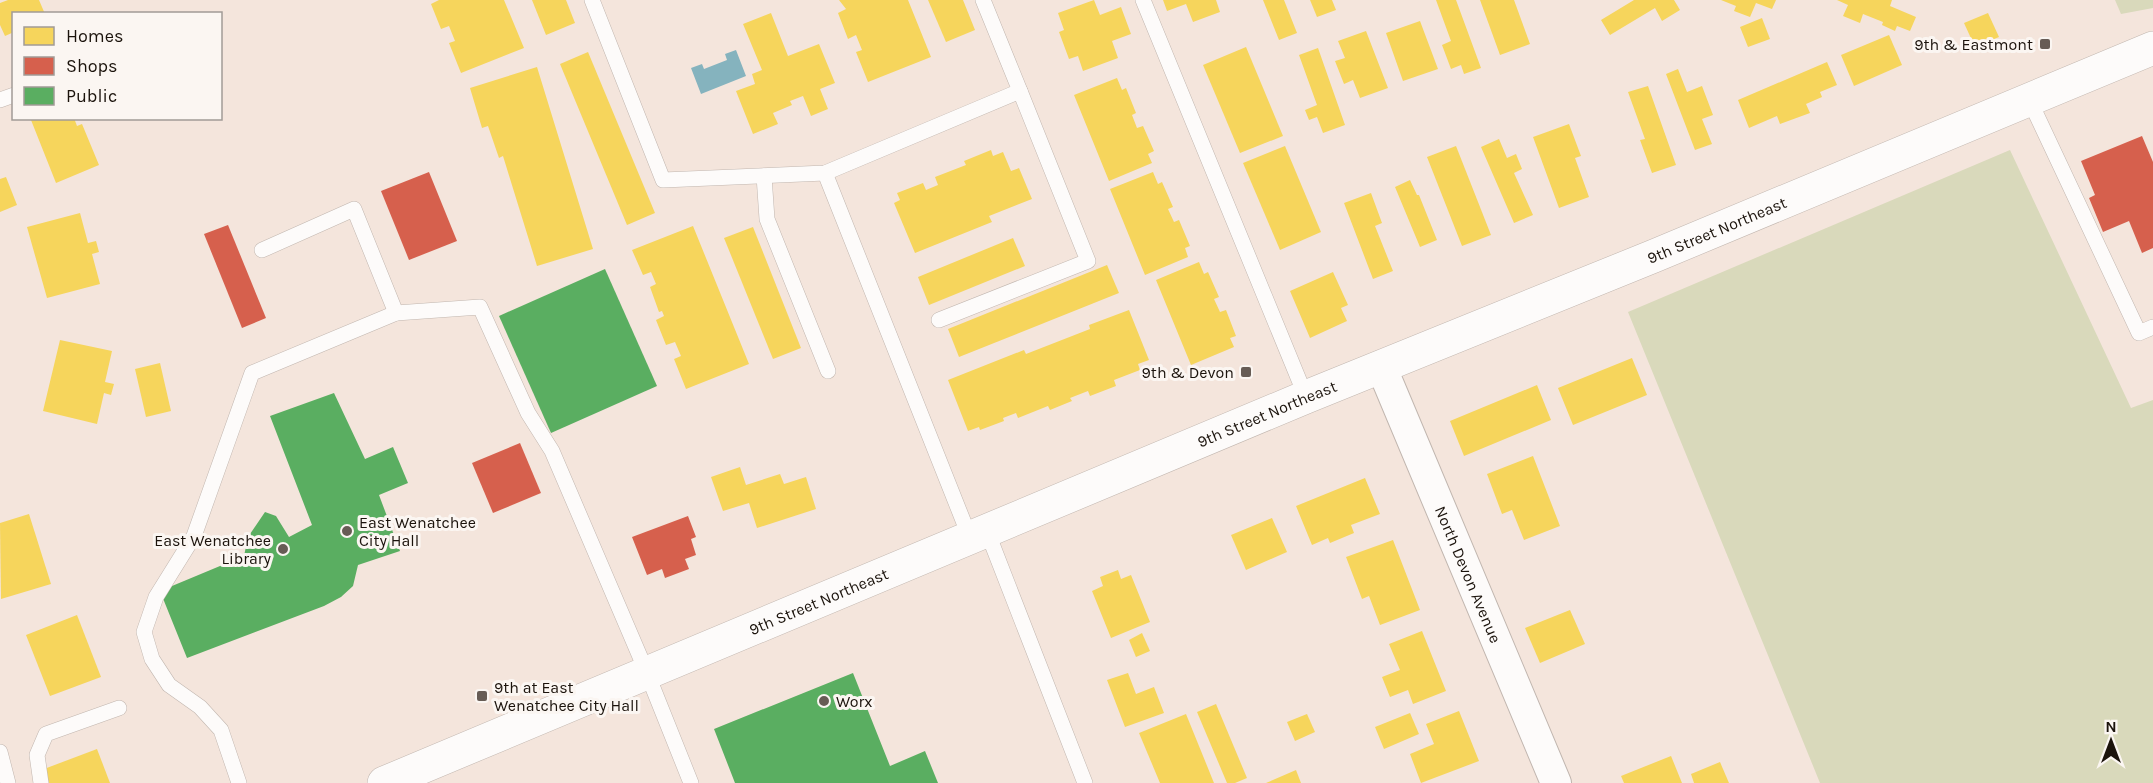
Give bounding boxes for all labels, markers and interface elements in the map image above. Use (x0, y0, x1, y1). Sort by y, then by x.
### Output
legend (12, 12, 222, 120)
text: Homes (66, 25, 123, 47)
place label: 9th & Eastmont (1914, 35, 2033, 54)
marker: 9th & Eastmont (2038, 37, 2052, 51)
text: Shops (66, 55, 118, 77)
text: Public (66, 85, 117, 107)
street label: 9th Street Northeast (1644, 193, 1789, 268)
place label: 9th & Devon (1142, 363, 1234, 382)
marker: 9th & Devon (1239, 365, 1253, 379)
street label: 9th Street Northeast (1194, 377, 1339, 451)
street label: North Devon Avenue (1431, 503, 1505, 646)
place label: East Wenatchee City Hall (359, 513, 476, 550)
marker: East Wenatchee City Hall (340, 524, 354, 538)
place label: East Wenatchee Library (154, 531, 272, 568)
marker: East Wenatchee Library (276, 542, 290, 556)
street label: 9th Street Northeast (746, 564, 891, 639)
place label: 9th at East Wenatchee City Hall (494, 678, 639, 715)
marker: 9th at East Wenatchee City Hall (475, 689, 489, 703)
place label: Worx (836, 692, 873, 711)
marker: Worx (817, 694, 831, 708)
north arrow (2081, 711, 2141, 771)
text: N (2105, 717, 2117, 736)

